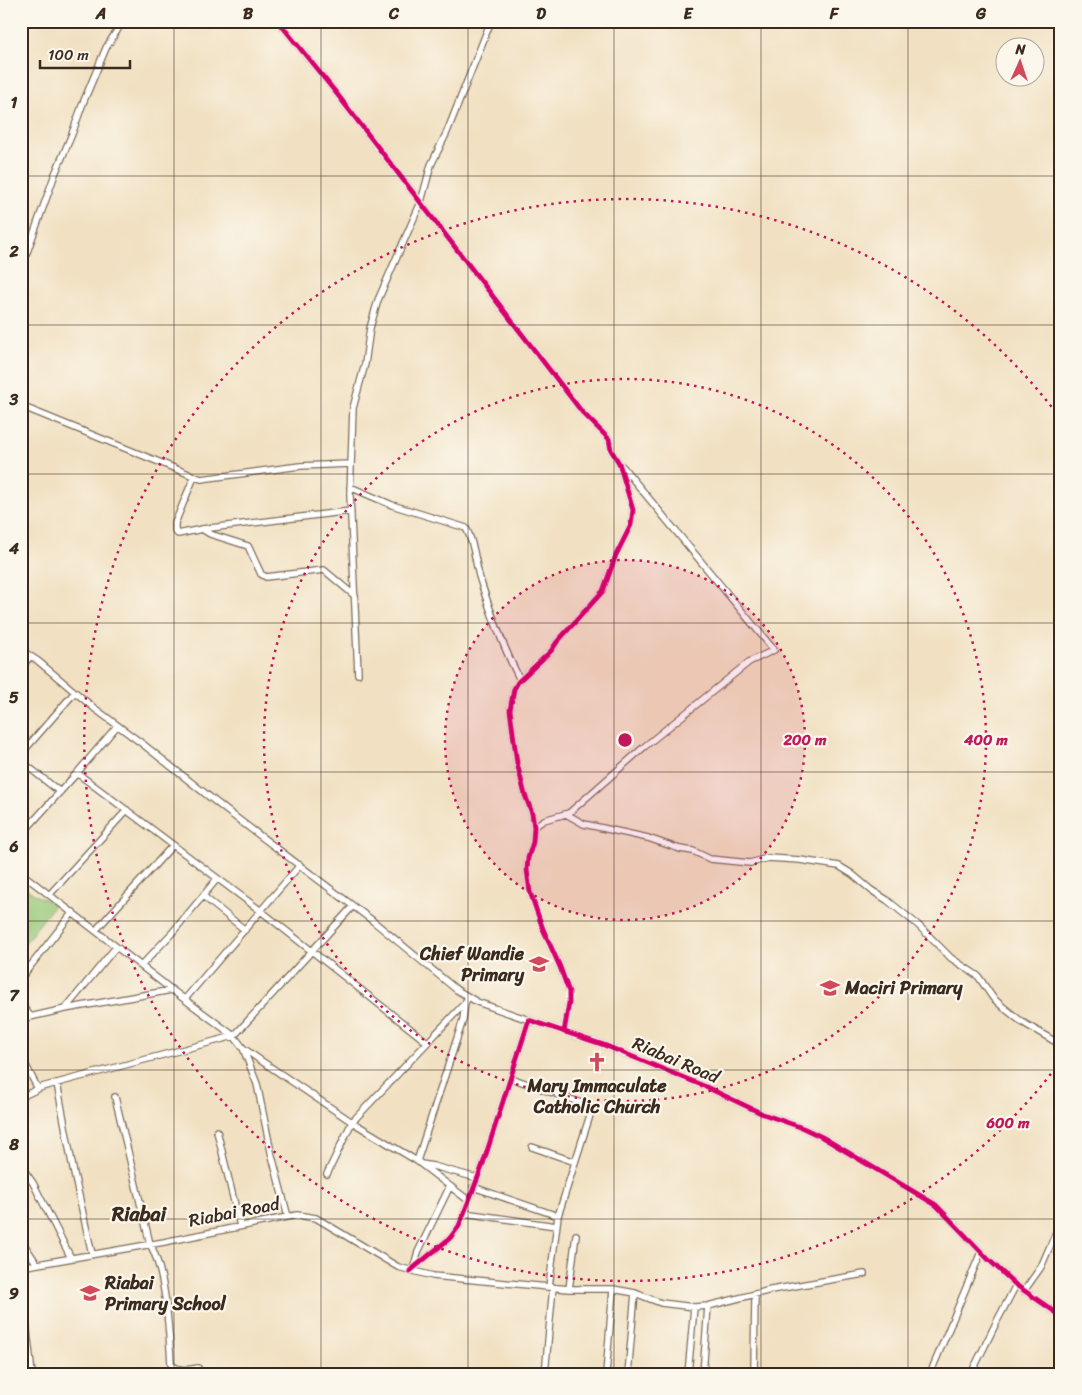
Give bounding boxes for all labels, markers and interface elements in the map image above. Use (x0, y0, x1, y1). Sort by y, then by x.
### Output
text: A (95, 0, 106, 28)
text: B (243, 0, 254, 28)
text: C (388, 0, 400, 28)
text: D (536, 0, 546, 28)
text: E (684, 0, 694, 28)
text: F (829, 0, 840, 28)
text: G (975, 0, 987, 28)
text: N (1014, 37, 1026, 62)
scale bar (40, 38, 130, 70)
north arrow (994, 38, 1044, 88)
text: 100 m (48, 42, 89, 68)
text: 1 (11, 88, 18, 117)
text: 2 (8, 237, 19, 266)
text: 3 (9, 385, 19, 414)
text: 4 (8, 534, 19, 563)
text: 5 (9, 683, 19, 712)
text: 200 m (782, 727, 827, 753)
text: 400 m (963, 727, 1008, 753)
centre of rings (616, 731, 634, 749)
text: 6 (8, 832, 19, 861)
place label: Chief Wandie Primary (419, 938, 525, 991)
school or university icon: Chief Wandie Primary (528, 953, 550, 975)
place label: Maciri Primary (844, 972, 963, 1004)
school or university icon: Maciri Primary (819, 977, 841, 999)
text: 7 (9, 981, 20, 1010)
street label: Riabai Road (627, 1027, 726, 1093)
church icon: Mary Immaculate Catholic Church (586, 1051, 608, 1073)
place label: Mary Immaculate Catholic Church (527, 1070, 667, 1123)
text: 600 m (986, 1110, 1030, 1136)
text: 8 (8, 1130, 19, 1159)
street label: Riabai Road (186, 1187, 284, 1236)
district label: Riabai (111, 1197, 168, 1232)
place label: Riabai Primary School (104, 1267, 227, 1320)
text: 9 (9, 1279, 19, 1308)
school or university icon: Riabai Primary School (79, 1282, 101, 1304)

